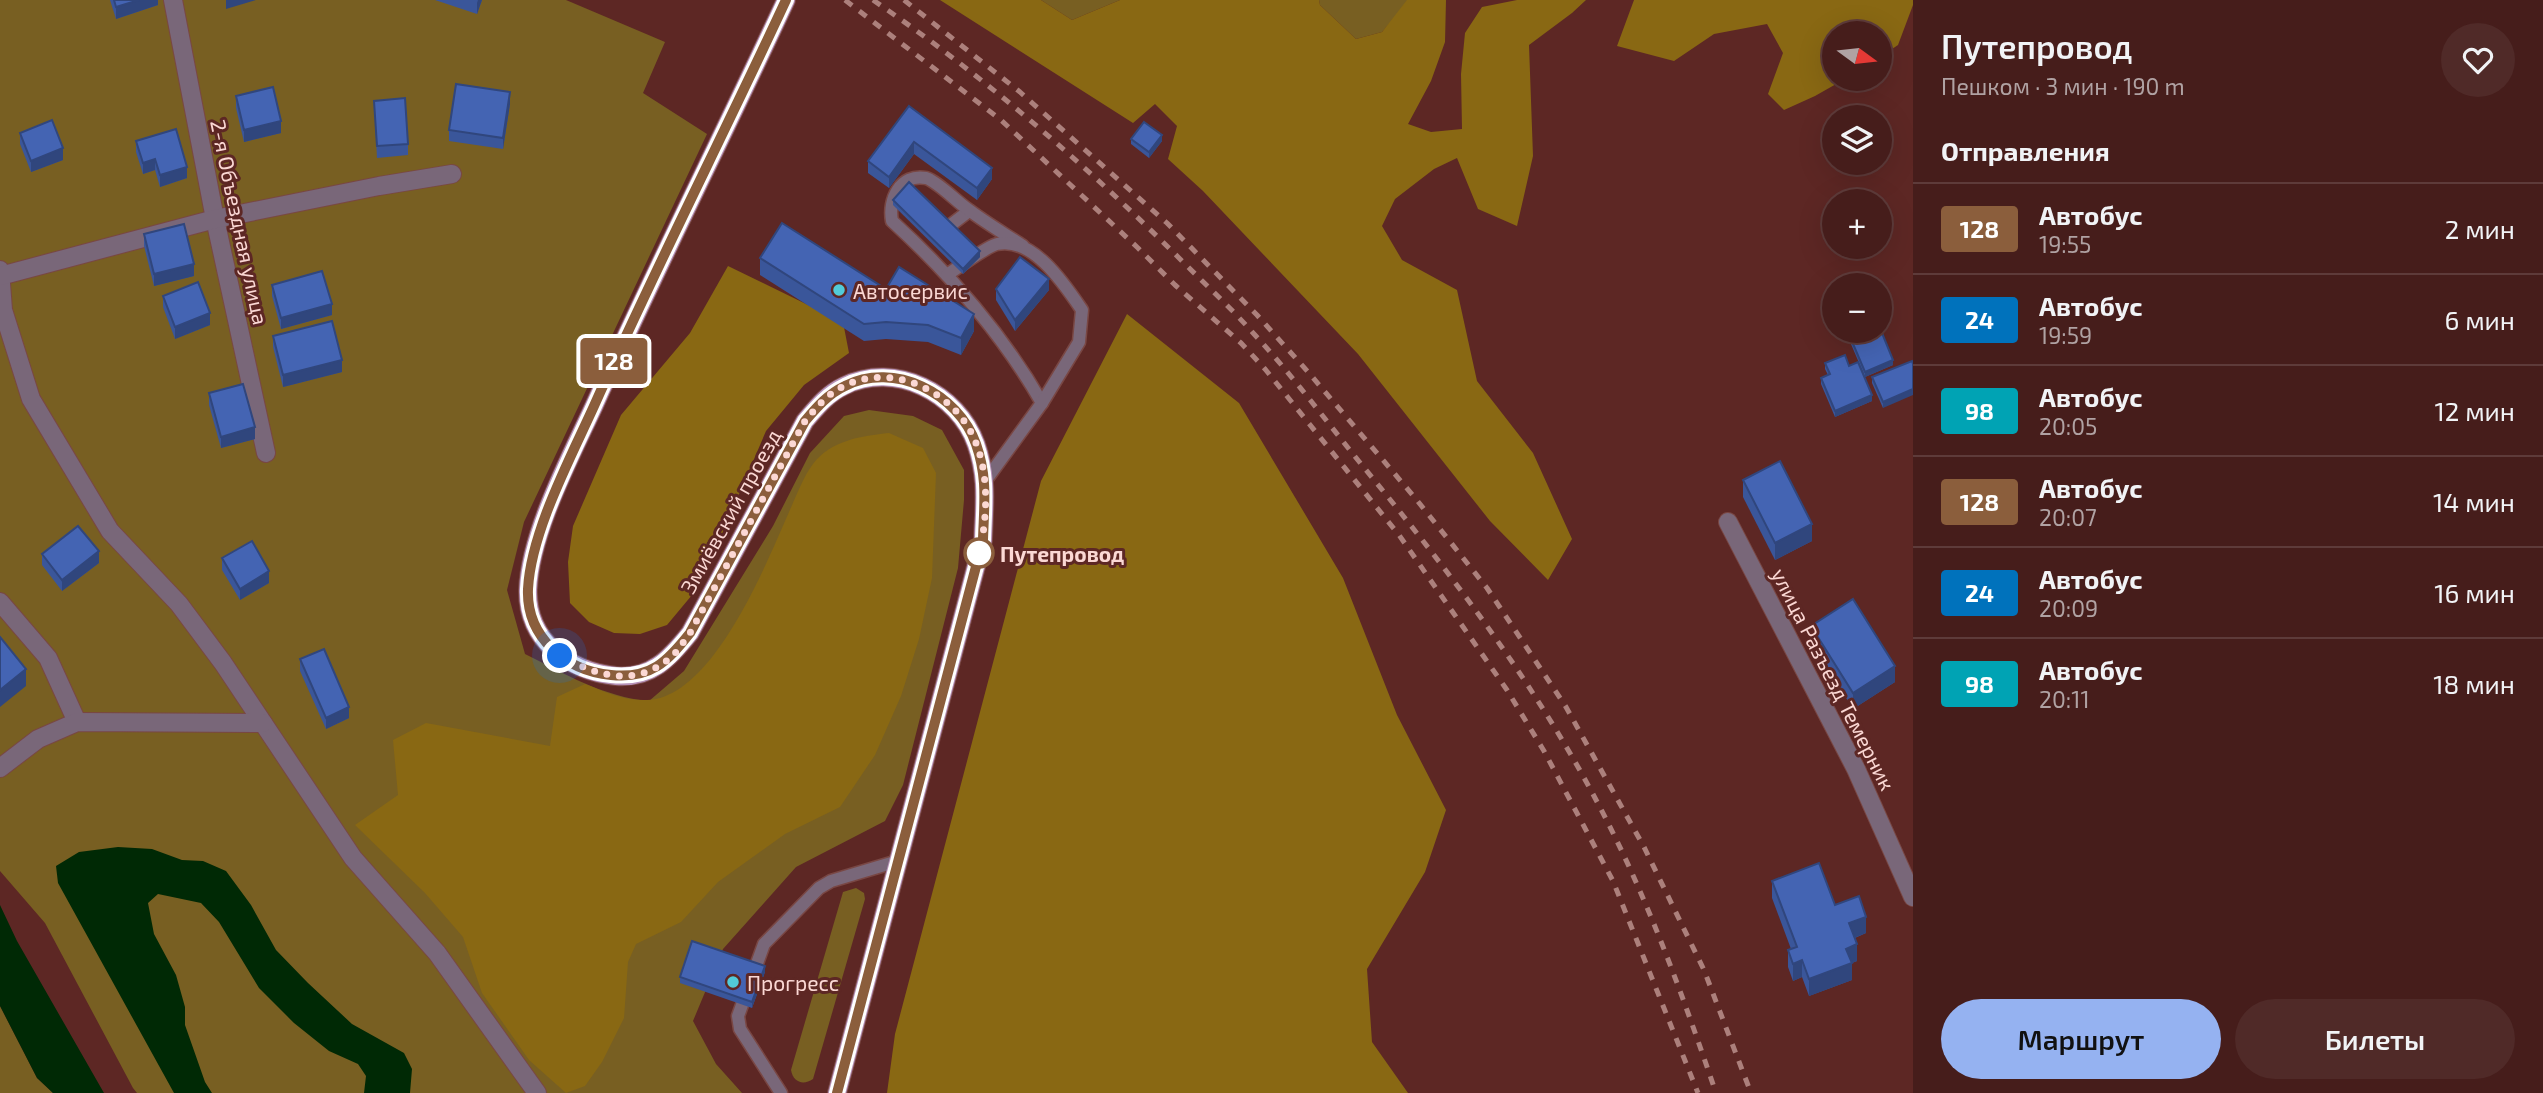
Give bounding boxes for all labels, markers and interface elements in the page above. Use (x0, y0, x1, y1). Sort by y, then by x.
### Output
north arrow (1822, 21, 1892, 91)
map controls (1822, 21, 1892, 343)
button: heart (2441, 23, 2515, 97)
text: Путепровод (1941, 26, 2132, 66)
text: Пешком · 3 мин · 190 m (1941, 72, 2185, 100)
button: layers (1822, 105, 1892, 175)
street label: 2-я Объездная улица (205, 117, 274, 327)
text: Отправления (1941, 135, 2110, 166)
button: + (1822, 189, 1892, 259)
text: Автобус (2039, 199, 2142, 230)
text: 2 мин (2445, 213, 2515, 244)
text: 128 (1960, 214, 1999, 243)
text: 19:55 (2039, 230, 2091, 258)
button: − (1822, 273, 1892, 343)
place label: Автосервис (853, 278, 968, 303)
marker: Автосервис (831, 282, 847, 298)
text: Автобус (2039, 290, 2142, 321)
text: 6 мин (2444, 304, 2515, 335)
text: 24 (1965, 305, 1994, 334)
text: 19:59 (2039, 321, 2092, 349)
line badge: 128 (574, 338, 654, 384)
text: 128 (594, 346, 634, 375)
text: Автобус (2039, 381, 2142, 412)
text: 12 мин (2434, 395, 2515, 426)
text: 98 (1965, 396, 1994, 425)
text: 20:05 (2039, 412, 2097, 440)
street label: Змиёвский проезд (675, 425, 785, 597)
text: Автобус (2039, 472, 2142, 503)
text: 14 мин (2433, 486, 2515, 517)
text: 128 (1960, 487, 1999, 516)
text: 20:07 (2039, 503, 2097, 531)
marker: Путепровод (964, 538, 994, 568)
place label: Путепровод (1000, 541, 1124, 566)
text: Автобус (2039, 563, 2142, 594)
street label: улица Разъезд Темерник (1766, 564, 1901, 795)
text: 16 мин (2434, 577, 2515, 608)
text: 24 (1965, 578, 1994, 607)
text: 20:09 (2039, 594, 2098, 622)
your location (542, 638, 577, 673)
text: Автобус (2039, 654, 2142, 685)
text: 18 мин (2433, 668, 2515, 699)
text: 98 (1965, 669, 1994, 698)
text: 20:11 (2039, 685, 2090, 713)
place label: Прогресс (747, 970, 839, 995)
marker: Прогресс (725, 974, 741, 990)
button: Маршрут (1941, 999, 2221, 1079)
button: Билеты (2235, 999, 2515, 1079)

